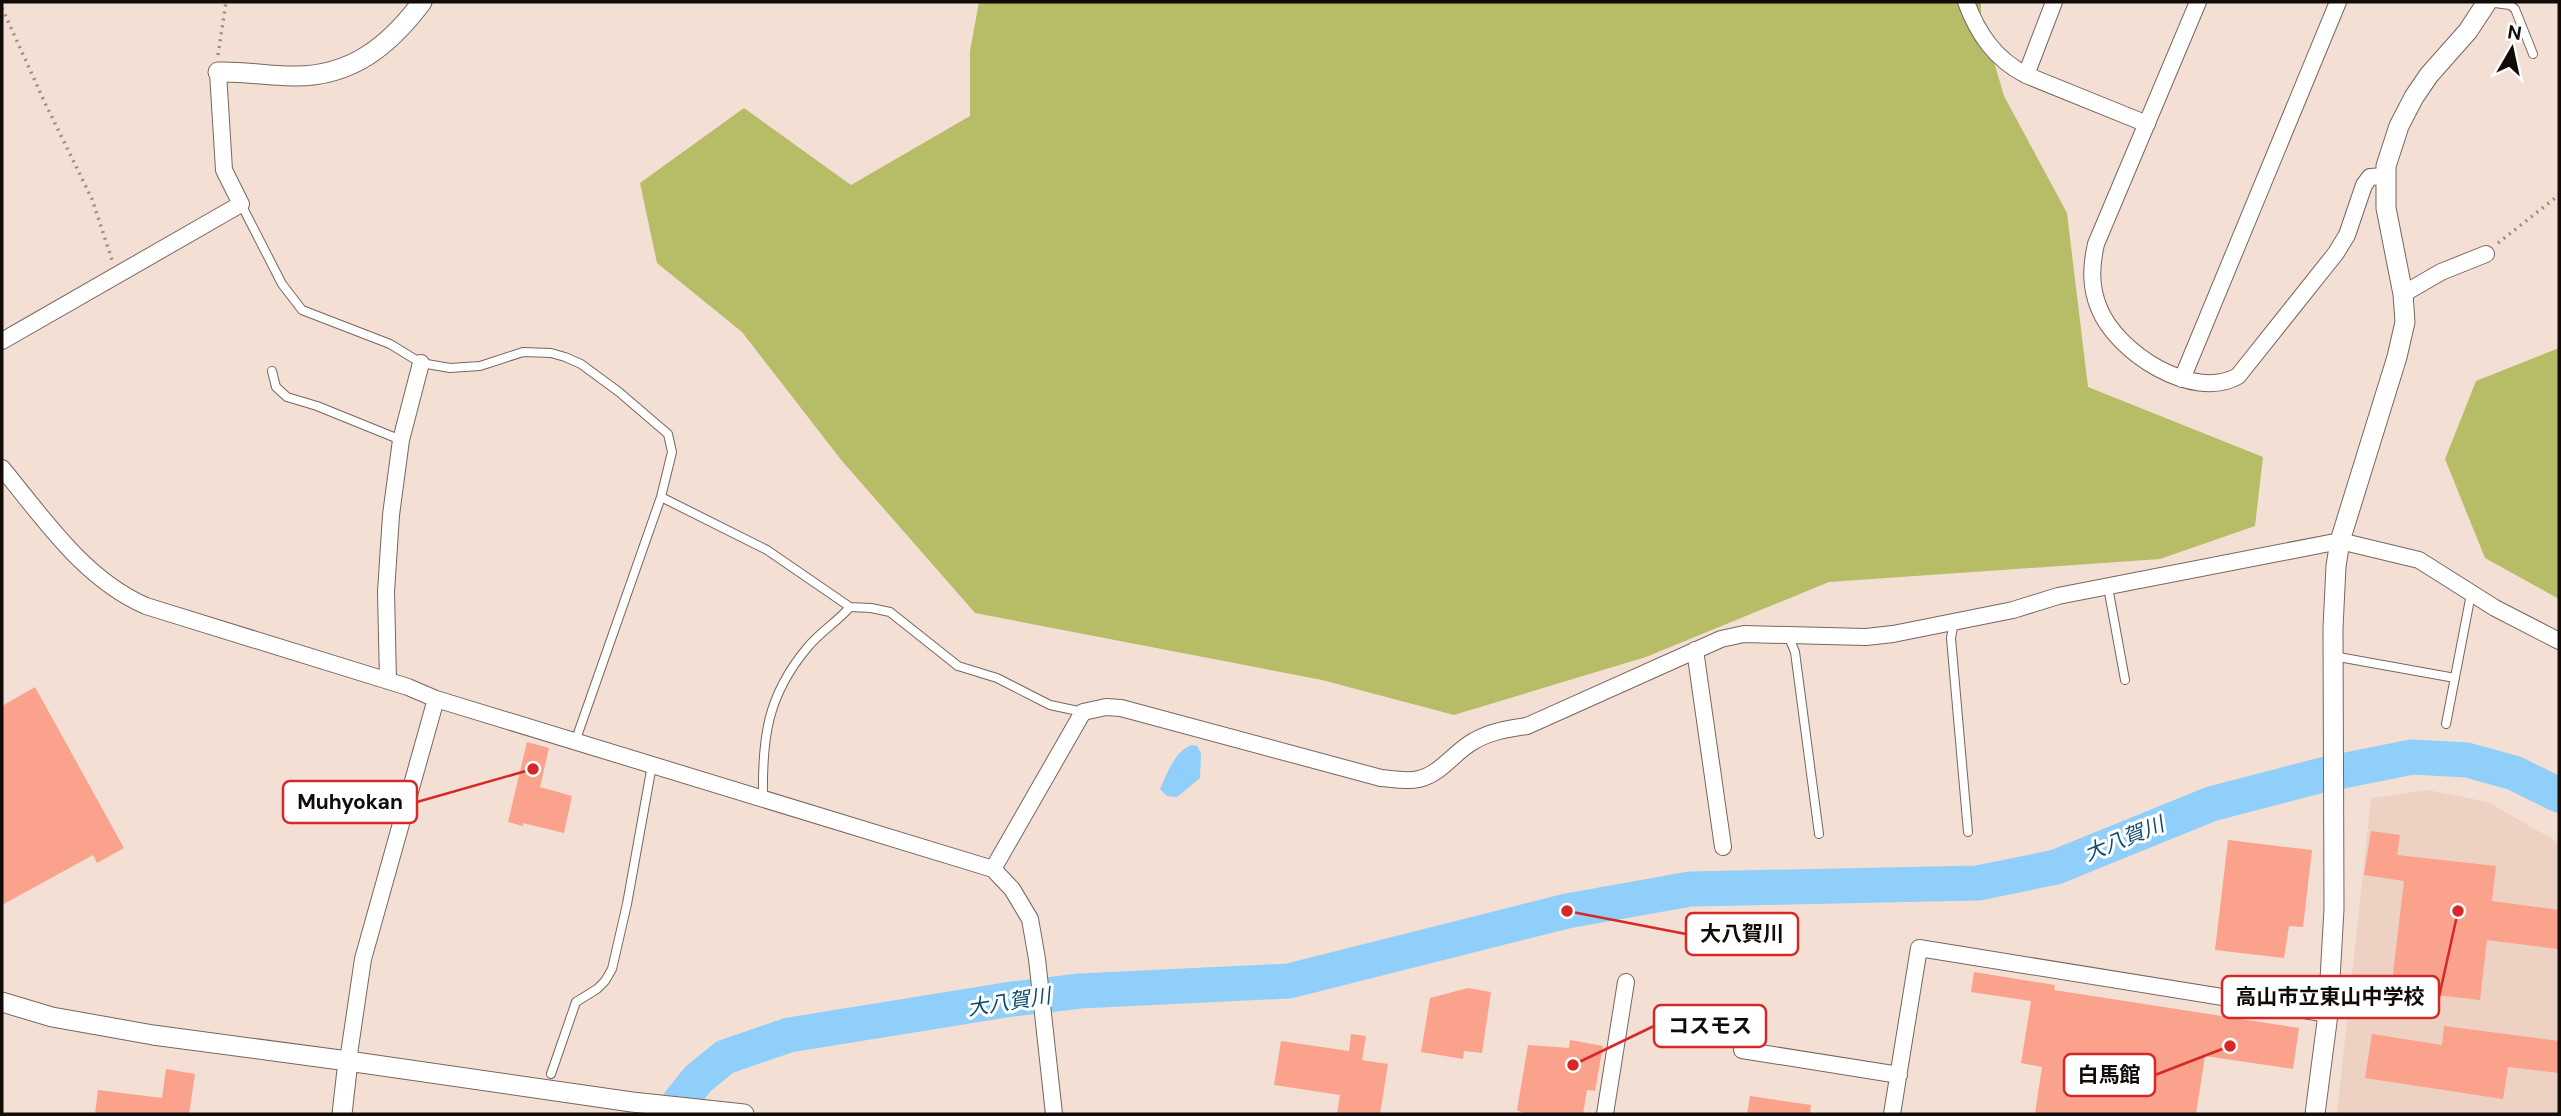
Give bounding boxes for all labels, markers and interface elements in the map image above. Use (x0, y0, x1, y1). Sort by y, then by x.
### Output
north arrow (2477, 14, 2547, 84)
text: N (2506, 19, 2523, 46)
callout: Muhyokan (283, 781, 417, 823)
text: Muhyokan (297, 788, 403, 816)
water label: 大八賀川 (2080, 810, 2170, 868)
callout: 大八賀川 (1686, 913, 1798, 955)
text: 大八賀川 (1700, 920, 1784, 948)
callout: 高山市立東山中学校 (2222, 976, 2439, 1018)
water label: 大八賀川 (965, 981, 1055, 1022)
text: 高山市立東山中学校 (2236, 983, 2425, 1011)
callout: コスモス (1654, 1005, 1766, 1047)
text: コスモス (1668, 1012, 1752, 1040)
callout: 白馬館 (2064, 1054, 2155, 1096)
text: 白馬館 (2078, 1061, 2141, 1089)

